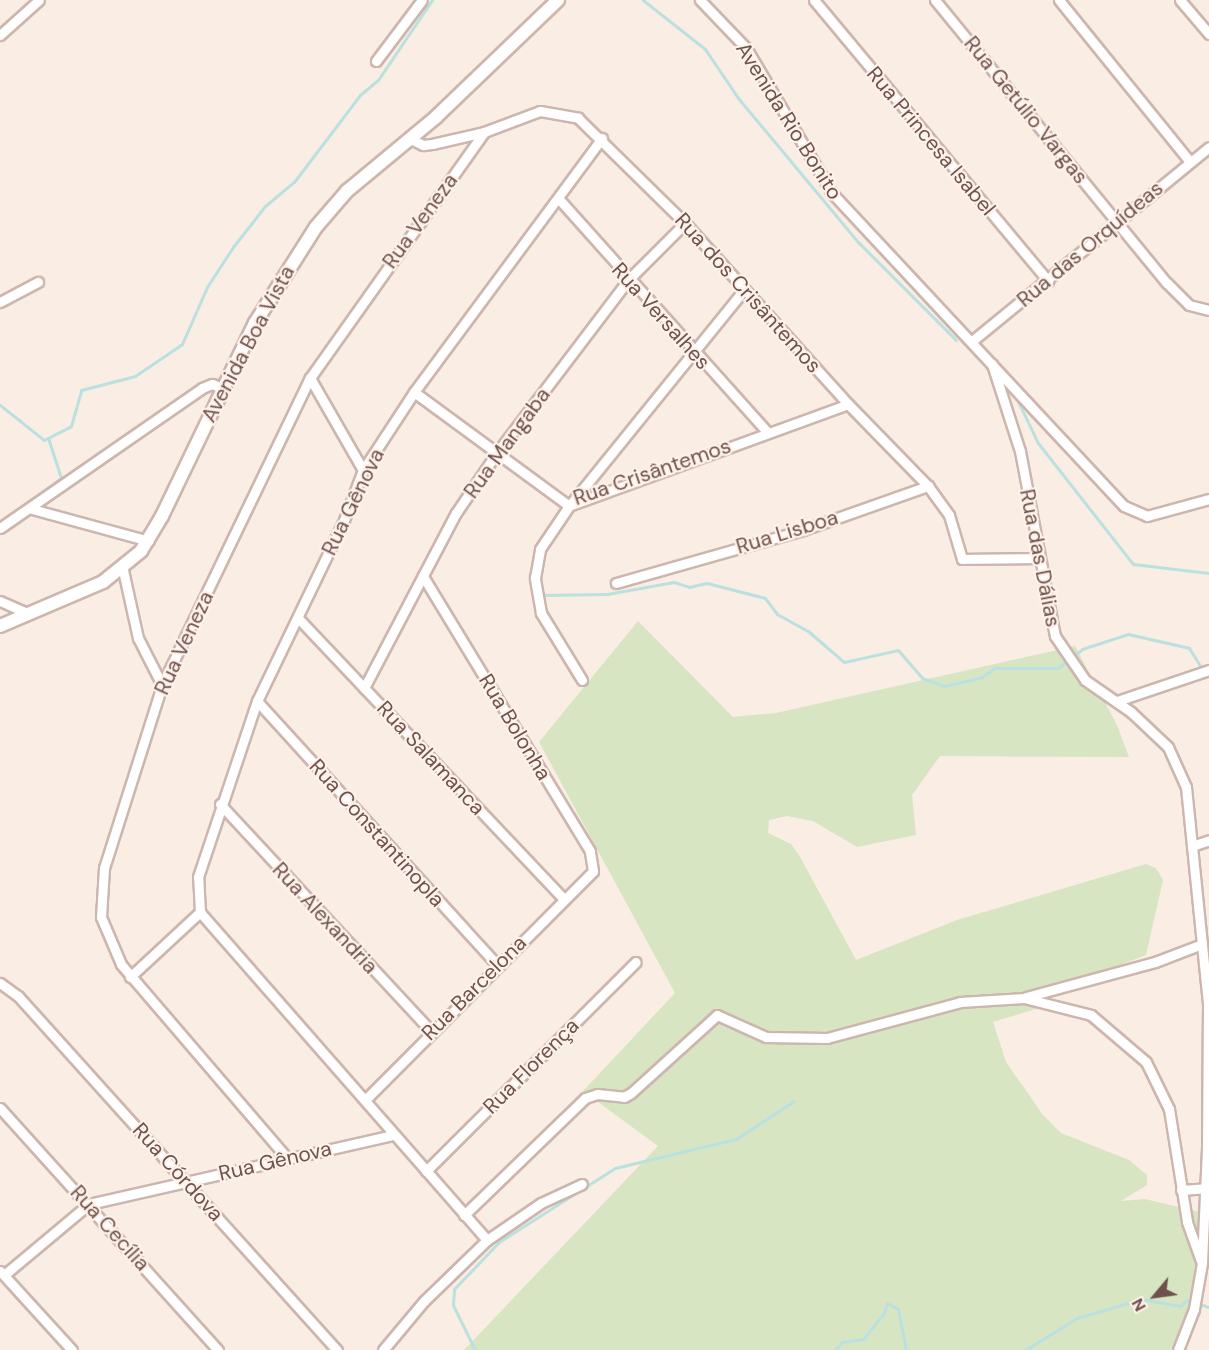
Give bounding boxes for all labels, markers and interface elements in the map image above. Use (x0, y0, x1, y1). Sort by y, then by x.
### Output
street label: Rua Getúlio Vargas (959, 31, 1093, 189)
street label: Avenida Rio Bonito (730, 38, 848, 204)
street label: Rua Princesa Isabel (861, 61, 1001, 221)
street label: Rua Veneza (377, 169, 463, 273)
street label: Rua das Orquídeas (1012, 176, 1168, 312)
street label: Rua dos Crisântemos (669, 208, 827, 378)
street label: Rua Versalhes (606, 257, 716, 375)
street label: Avenida Boa Vista (196, 261, 300, 427)
street label: Rua Mangaba (458, 383, 556, 503)
street label: Rua Crisântemos (570, 433, 734, 511)
street label: Rua Gênova (316, 445, 390, 559)
street label: Rua das Dálias (1014, 487, 1066, 629)
street label: Rua Lisboa (733, 505, 841, 559)
street label: Rua Veneza (149, 587, 219, 699)
street label: Rua Bolonha (473, 669, 557, 785)
street label: Rua Salamanca (372, 696, 490, 820)
street label: Rua Constantinopla (304, 754, 450, 912)
street label: Rua Alexandria (267, 857, 383, 979)
street label: Rua Barcelona (416, 930, 532, 1046)
street label: Rua Florença (478, 1013, 584, 1119)
street label: Rua Córdova (127, 1118, 229, 1226)
street label: Rua Gênova (216, 1136, 334, 1186)
street label: Rua Cecília (65, 1180, 155, 1276)
north arrow (1125, 1266, 1185, 1326)
text: N (1127, 1295, 1151, 1315)

